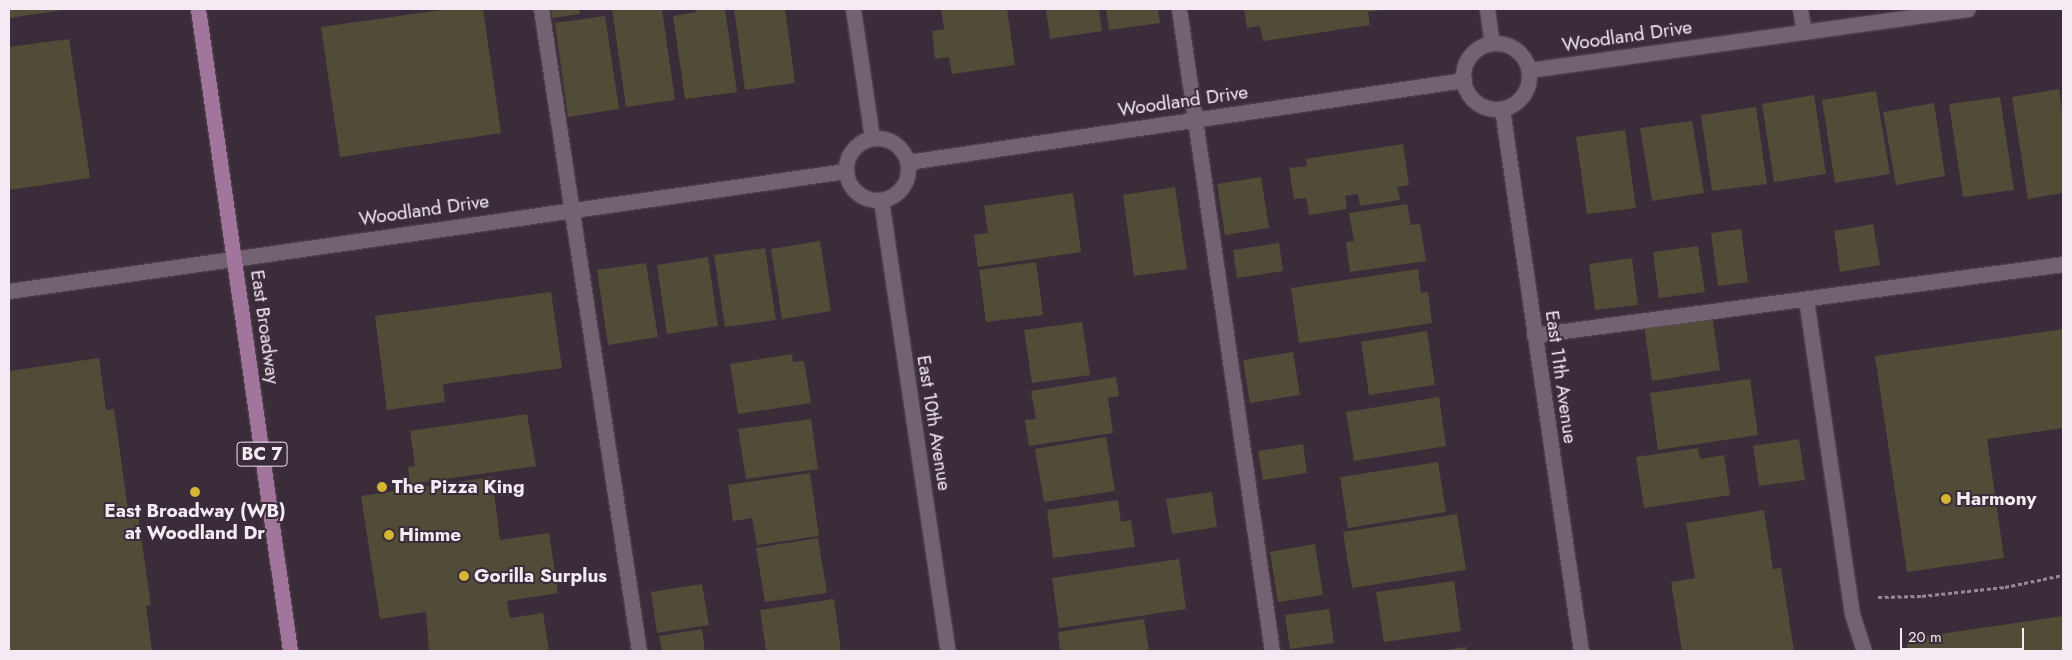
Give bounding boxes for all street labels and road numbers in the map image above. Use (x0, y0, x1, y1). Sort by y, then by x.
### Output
street label: Woodland Drive (1560, 16, 1694, 56)
street label: Woodland Drive (1116, 81, 1250, 121)
street label: Woodland Drive (357, 190, 491, 230)
street label: East Broadway (246, 268, 284, 386)
street label: East 11th Avenue (1540, 309, 1582, 445)
street label: East 10th Avenue (912, 354, 956, 492)
road number: BC 7 (236, 438, 288, 469)

